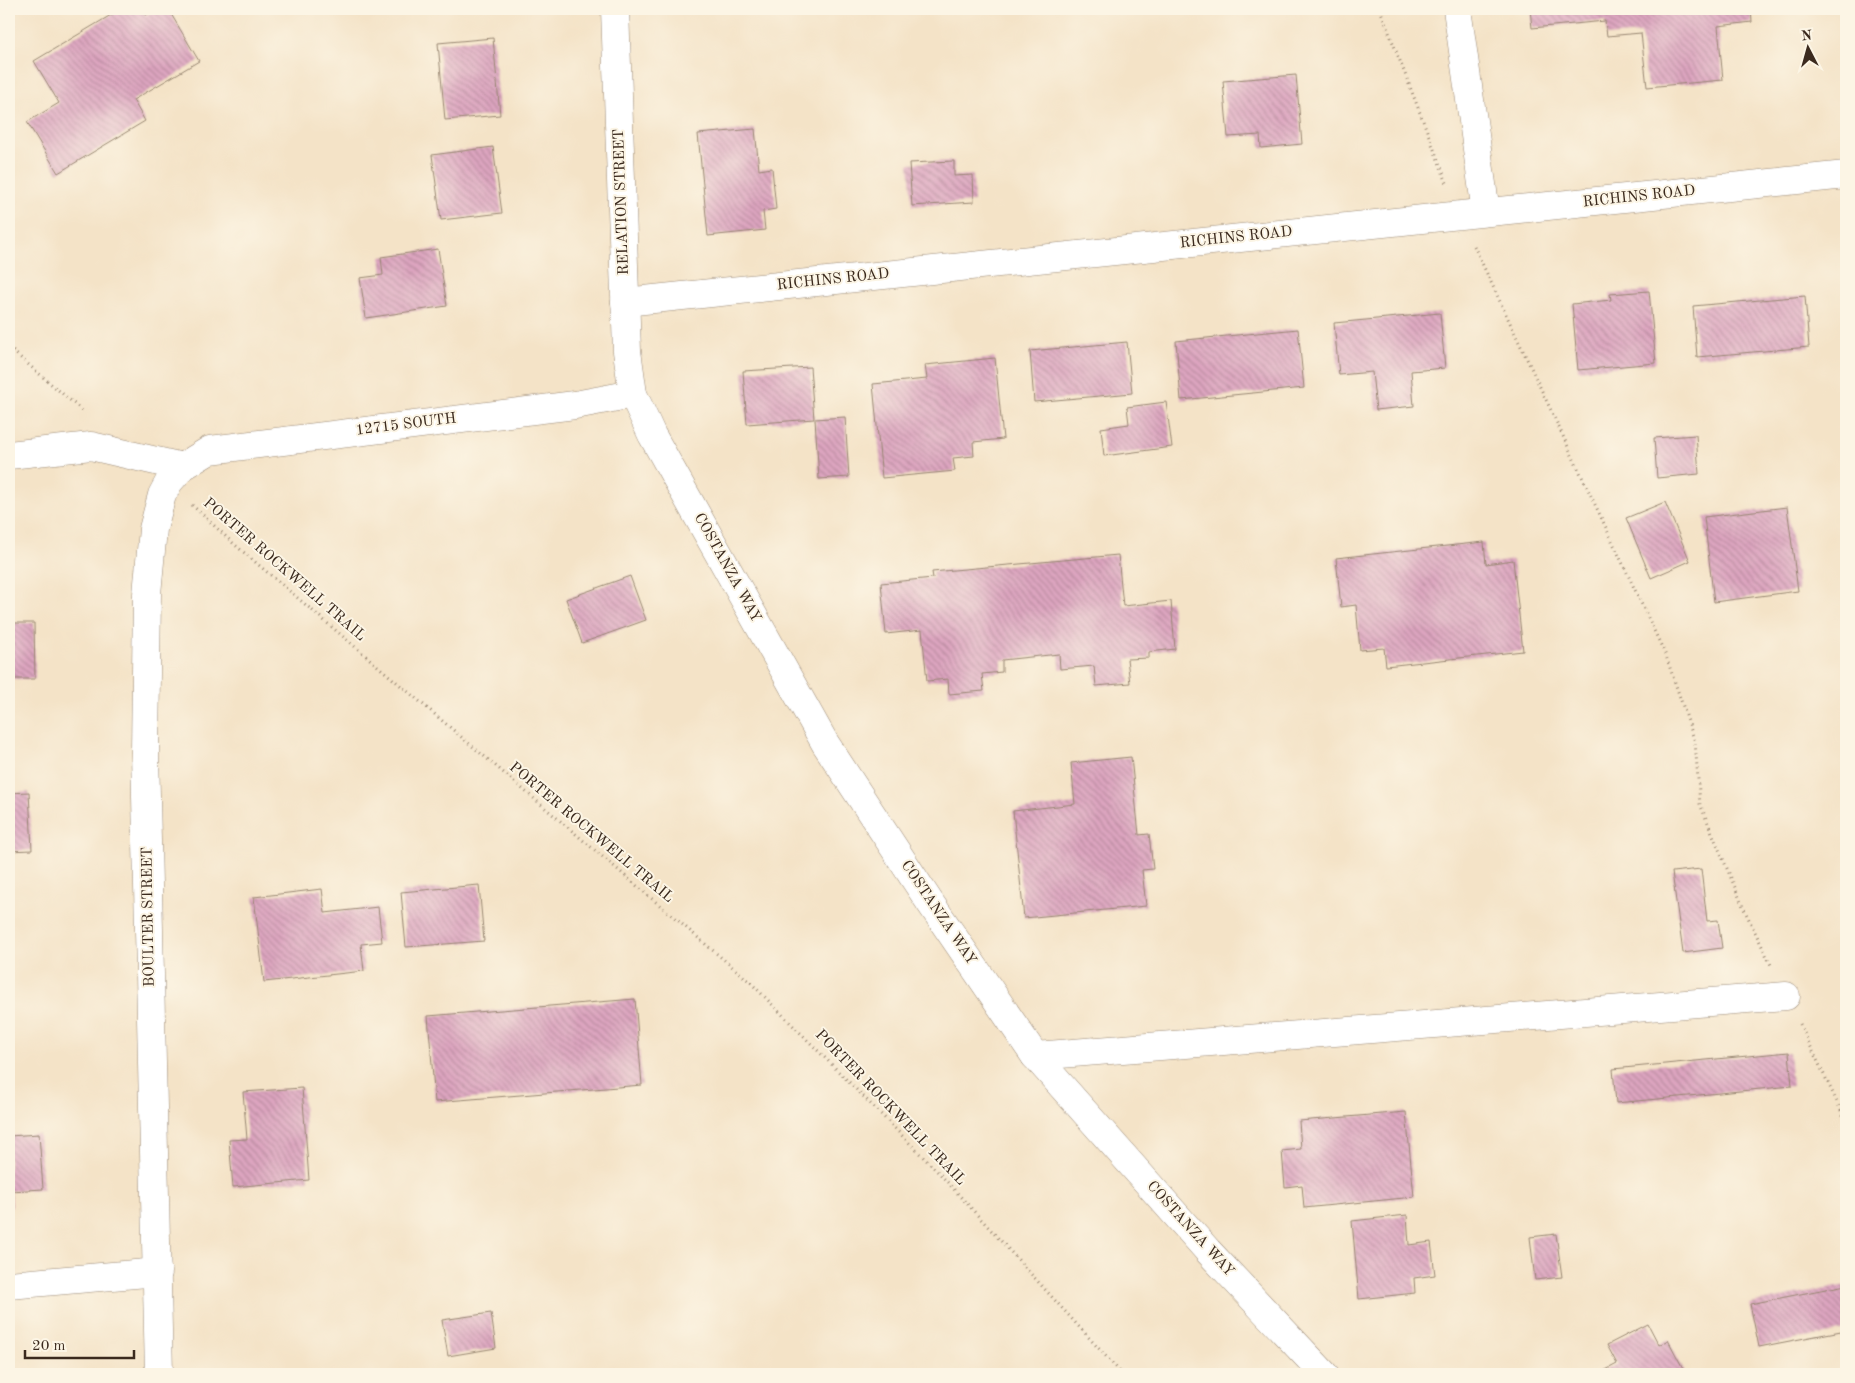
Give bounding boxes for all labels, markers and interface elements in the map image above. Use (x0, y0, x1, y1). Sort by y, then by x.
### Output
north arrow (1782, 22, 1832, 72)
text: N (1801, 29, 1813, 44)
street label: RELATION STREET (612, 129, 632, 275)
street label: RICHINS ROAD (1582, 184, 1696, 210)
street label: RICHINS ROAD (1179, 225, 1293, 251)
street label: RICHINS ROAD (776, 267, 890, 293)
street label: 12715 SOUTH (355, 411, 457, 439)
street label: PORTER ROCKWELL TRAIL (200, 496, 368, 644)
street label: COSTANZA WAY (691, 511, 763, 625)
street label: PORTER ROCKWELL TRAIL (506, 760, 676, 906)
street label: BOULTER STREET (140, 847, 158, 987)
street label: COSTANZA WAY (898, 858, 978, 968)
street label: PORTER ROCKWELL TRAIL (812, 1027, 968, 1189)
street label: COSTANZA WAY (1144, 1179, 1237, 1279)
scale bar (25, 1328, 134, 1360)
text: 20 m (32, 1339, 66, 1354)

